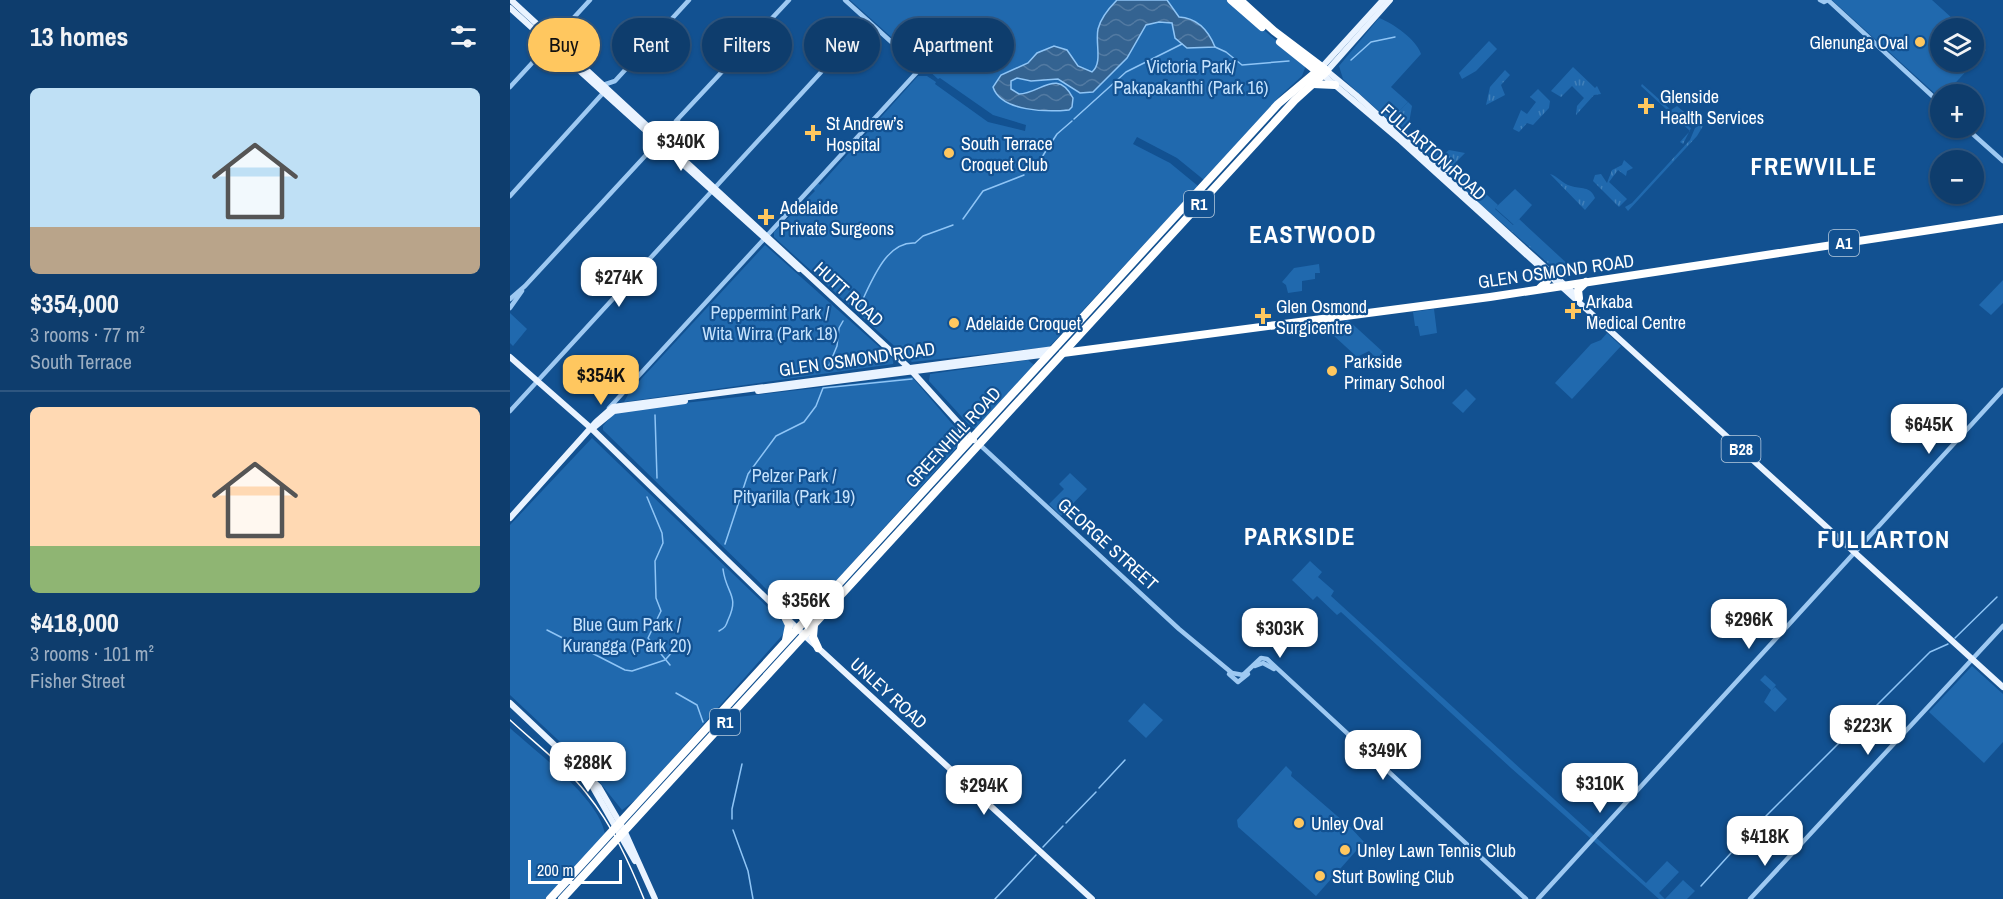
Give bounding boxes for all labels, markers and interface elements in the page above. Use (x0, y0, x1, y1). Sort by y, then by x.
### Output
chip: Buy (528, 18, 600, 72)
chip: Rent (612, 18, 690, 72)
chip: Filters (702, 18, 792, 72)
chip: New (804, 18, 880, 72)
chip: Apartment (892, 18, 1014, 72)
map controls (1930, 18, 1984, 204)
button: layers (1930, 18, 1984, 72)
text: 13 homes (30, 19, 128, 54)
icon: filters (447, 20, 480, 53)
place label: Glenunga Oval (1810, 30, 1908, 55)
marker: Glenunga Oval (1913, 35, 1927, 49)
park label: Victoria Park/ Pakapakanthi (Park 16) (1113, 54, 1269, 100)
place label: Glenside Health Services (1660, 84, 1764, 130)
button: + (1930, 84, 1984, 138)
marker: Glenside Health Services (1637, 97, 1655, 115)
street label: FULLARTON ROAD (1376, 98, 1492, 206)
place label: St Andrew’s Hospital (826, 111, 904, 157)
pin: $340K (639, 121, 723, 172)
marker: St Andrew’s Hospital (804, 124, 822, 142)
icon: home (201, 127, 309, 235)
text: $340K (657, 127, 705, 154)
place label: South Terrace Croquet Club (961, 131, 1053, 177)
marker: South Terrace Croquet Club (942, 146, 956, 160)
district label: FREWVILLE (1750, 150, 1878, 182)
button: − (1930, 150, 1984, 204)
road number: R1 (1184, 191, 1214, 217)
place label: Adelaide Private Surgeons (779, 195, 894, 241)
marker: Adelaide Private Surgeons (757, 208, 775, 226)
district label: EASTWOOD (1249, 218, 1377, 250)
road number: A1 (1829, 230, 1859, 256)
street label: GLEN OSMOND ROAD (1476, 248, 1636, 294)
street label: HUTT ROAD (809, 256, 889, 332)
pin: $274K (577, 257, 661, 308)
text: $274K (595, 263, 643, 290)
text: $354,000 (30, 286, 119, 321)
place label: Arkaba Medical Centre (1585, 289, 1686, 335)
place label: Glen Osmond Surgicentre (1276, 294, 1367, 340)
park label: Peppermint Park / Wita Wirra (Park 18) (702, 300, 838, 346)
marker: Arkaba Medical Centre (1564, 302, 1582, 320)
marker: Glen Osmond Surgicentre (1254, 307, 1272, 325)
place label: Adelaide Croquet (965, 311, 1081, 336)
marker: Adelaide Croquet (947, 316, 961, 330)
text: 3 rooms · 77 m² (30, 321, 145, 348)
street label: GLEN OSMOND ROAD (777, 336, 937, 382)
text: South Terrace (30, 348, 132, 375)
place label: Parkside Primary School (1344, 349, 1445, 395)
pin: $354K (559, 355, 643, 406)
text: $354K (577, 361, 625, 388)
marker: Parkside Primary School (1325, 364, 1339, 378)
street label: GREENHILL ROAD (900, 381, 1006, 493)
pin: $645K (1887, 404, 1971, 455)
text: $645K (1905, 410, 1953, 437)
road number: B28 (1722, 436, 1760, 462)
icon: home (201, 446, 309, 554)
park label: Pelzer Park / Pityarilla (Park 19) (733, 463, 855, 509)
street label: GEORGE STREET (1052, 492, 1164, 596)
district label: PARKSIDE (1244, 520, 1356, 552)
district label: FULLARTON (1817, 523, 1951, 555)
pin: $356K (764, 580, 848, 631)
text: $356K (782, 586, 830, 613)
pin: $296K (1707, 599, 1791, 650)
text: $418,000 (30, 605, 119, 640)
text: $296K (1725, 605, 1773, 632)
pin: $303K (1238, 608, 1322, 659)
park label: Blue Gum Park / Kurangga (Park 20) (563, 612, 691, 658)
text: $303K (1256, 614, 1304, 641)
text: 3 rooms · 101 m² (30, 640, 154, 667)
street label: UNLEY ROAD (845, 652, 933, 734)
text: Fisher Street (30, 667, 125, 694)
pin: $223K (1826, 705, 1910, 756)
road number: R1 (710, 709, 740, 735)
text: $223K (1844, 711, 1892, 738)
pin: $349K (1341, 730, 1425, 781)
text: $349K (1359, 736, 1407, 763)
pin: $288K (546, 742, 630, 793)
text: $288K (564, 748, 612, 775)
pin: $310K (1558, 763, 1642, 814)
pin: $294K (942, 765, 1026, 816)
text: $310K (1576, 769, 1624, 796)
text: $294K (960, 771, 1008, 798)
place label: Unley Oval (1311, 811, 1383, 836)
marker: Unley Oval (1292, 816, 1306, 830)
pin: $418K (1723, 816, 1807, 867)
text: $418K (1741, 822, 1789, 849)
place label: Unley Lawn Tennis Club (1357, 838, 1516, 863)
marker: Unley Lawn Tennis Club (1338, 843, 1352, 857)
scale bar (528, 857, 622, 884)
text: 200 m (537, 859, 573, 881)
place label: Sturt Bowling Club (1332, 864, 1454, 889)
marker: Sturt Bowling Club (1313, 869, 1327, 883)

